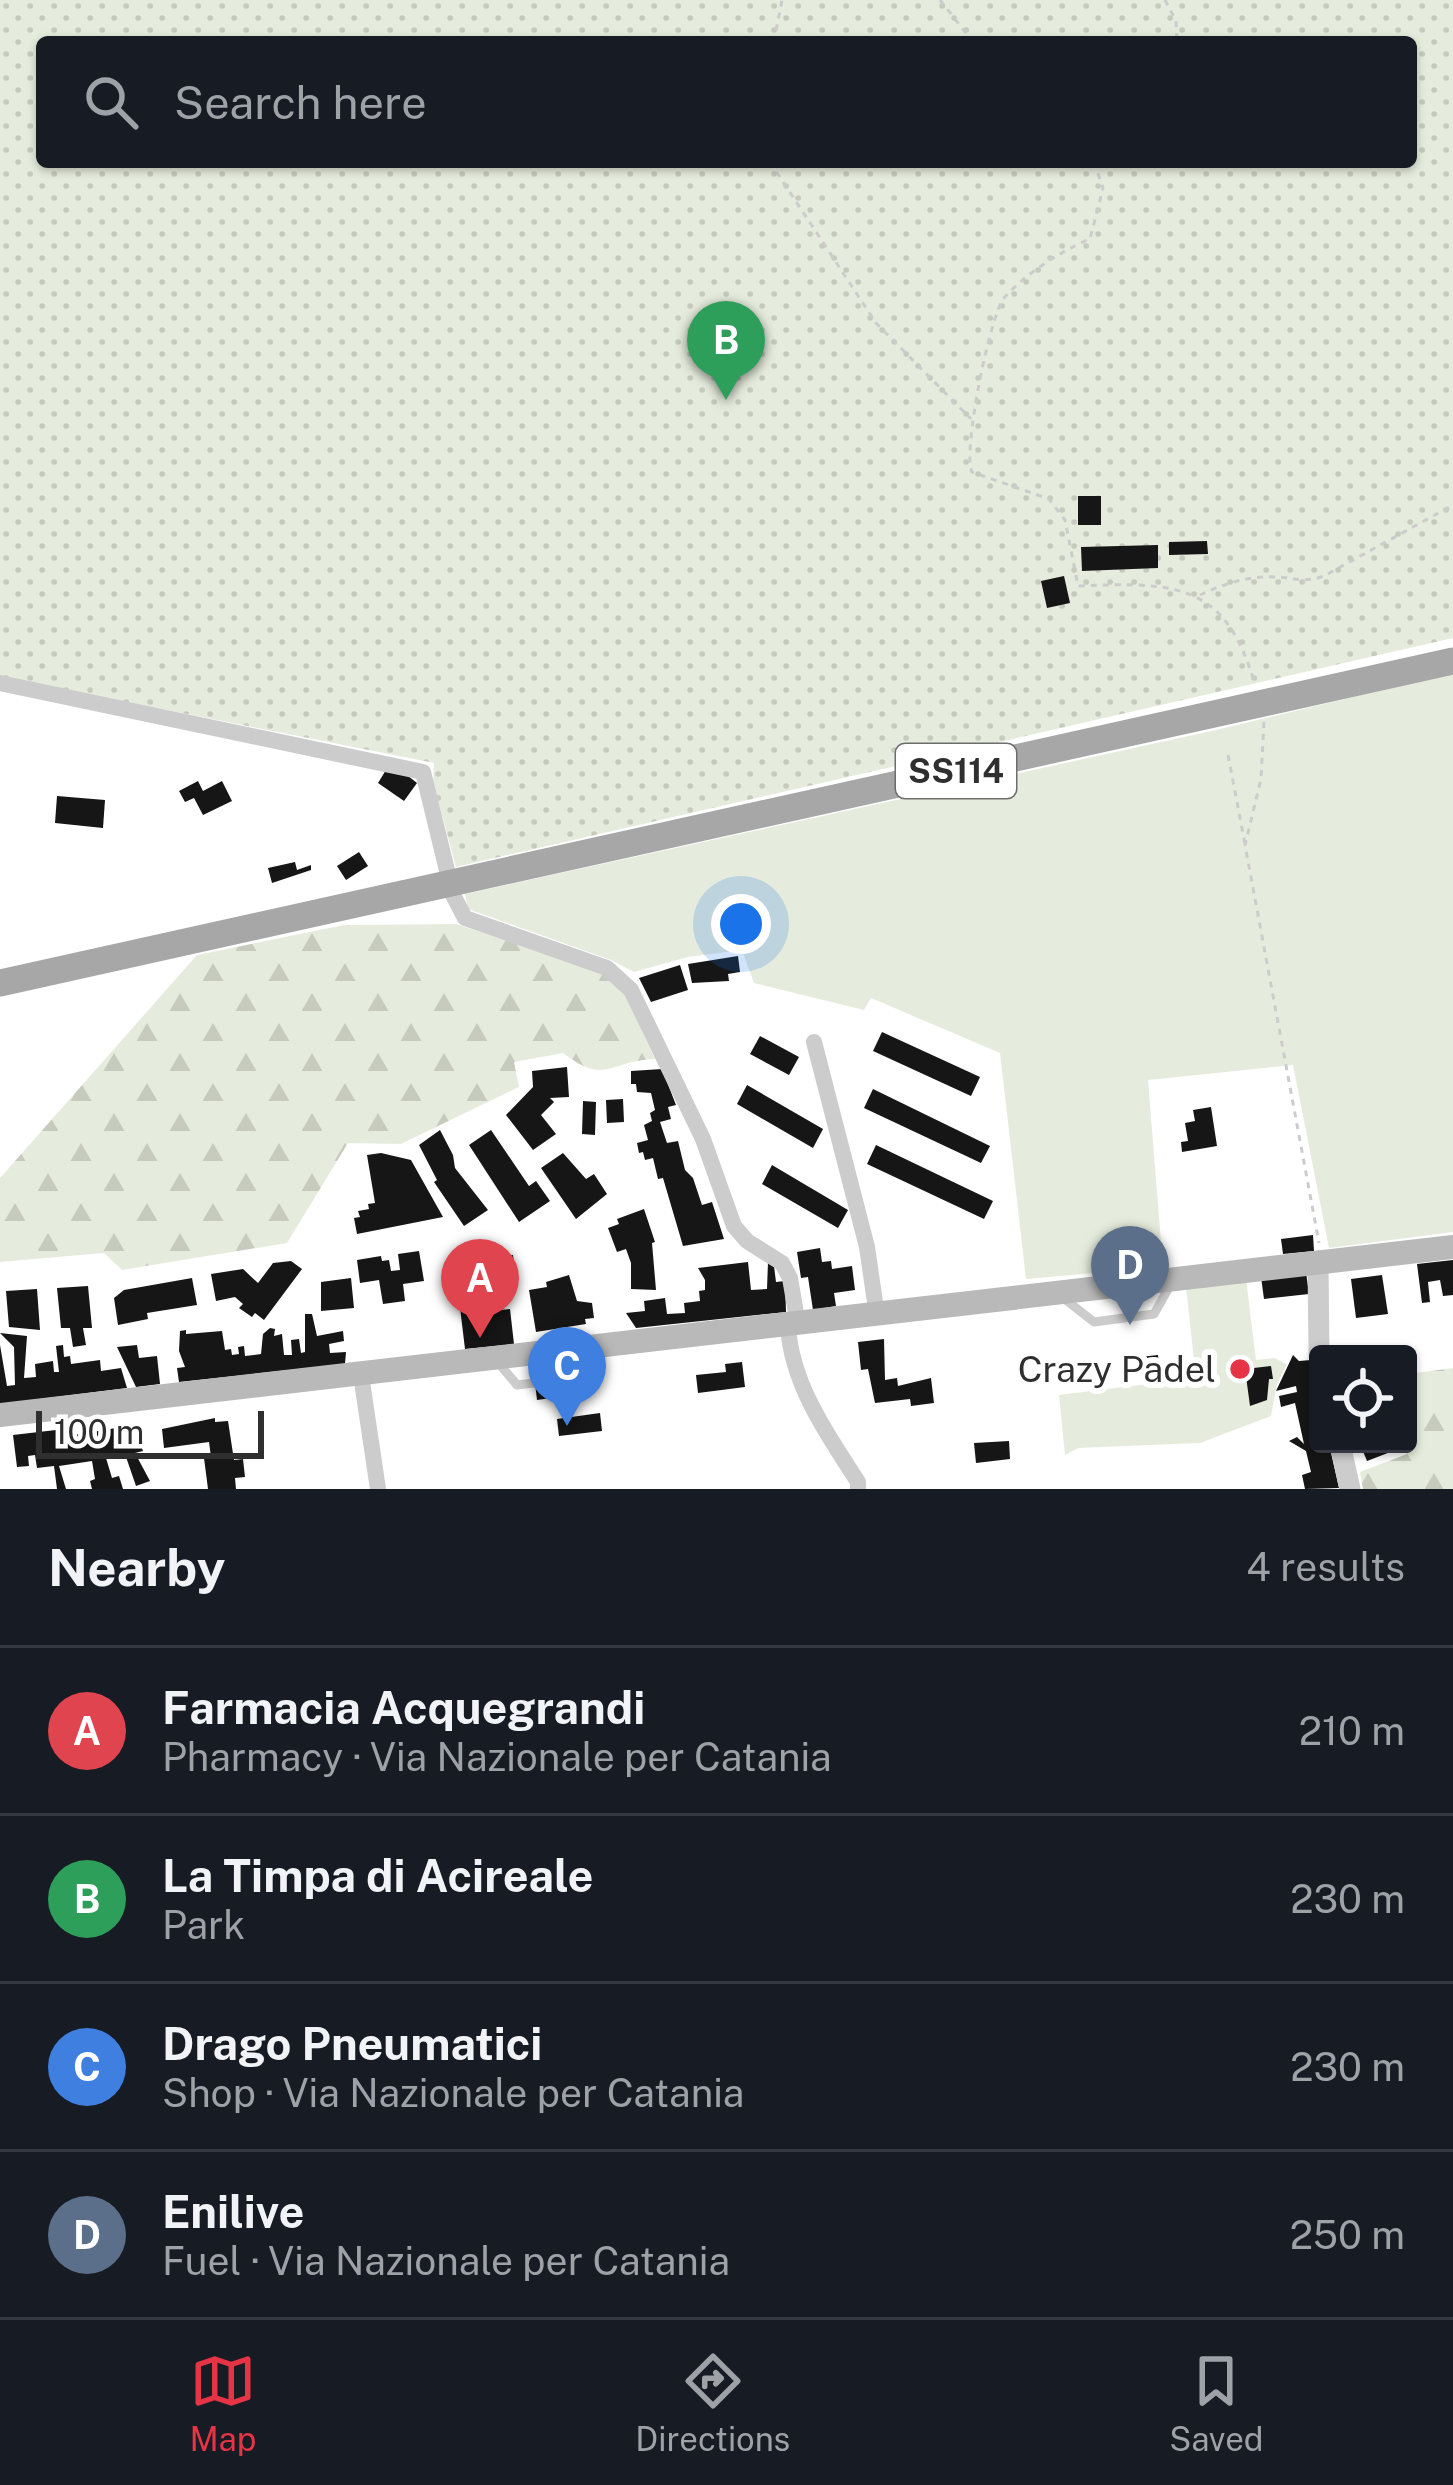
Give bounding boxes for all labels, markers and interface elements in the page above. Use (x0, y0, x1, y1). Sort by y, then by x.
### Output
search box (36, 36, 1417, 168)
icon: search (78, 69, 144, 135)
text: Search here (174, 76, 427, 129)
pin: B (687, 301, 765, 400)
road number: SS114 (896, 744, 1016, 798)
your location (711, 894, 771, 954)
pin: D (1091, 1226, 1169, 1325)
pin: A (441, 1239, 519, 1338)
pin: C (528, 1327, 606, 1426)
map controls (1309, 1345, 1417, 1453)
button: locate (1309, 1345, 1417, 1453)
place label: Crazy Padel (1018, 1348, 1216, 1390)
marker: Crazy Padel (1227, 1356, 1253, 1382)
scale bar (36, 1405, 264, 1458)
text: 100 m (54, 1413, 144, 1451)
text: Nearby (48, 1538, 225, 1597)
text: 4 results (1246, 1544, 1405, 1590)
text: Farmacia Acquegrandi (162, 1681, 645, 1734)
text: A (73, 1708, 101, 1754)
text: 210 m (1299, 1708, 1405, 1754)
text: Pharmacy · Via Nazionale per Catania (162, 1734, 832, 1780)
text: La Timpa di Acireale (162, 1849, 593, 1902)
text: B (74, 1876, 100, 1922)
text: 230 m (1290, 1876, 1405, 1922)
text: Park (162, 1902, 245, 1948)
text: Drago Pneumatici (162, 2017, 542, 2070)
text: C (73, 2044, 101, 2090)
text: 230 m (1290, 2044, 1405, 2090)
text: Shop · Via Nazionale per Catania (162, 2070, 744, 2116)
text: Enilive (162, 2185, 304, 2238)
text: D (73, 2212, 101, 2258)
text: 250 m (1290, 2212, 1405, 2258)
text: Fuel · Via Nazionale per Catania (162, 2238, 730, 2284)
tab: Map (189, 2348, 256, 2458)
tab: Directions (635, 2348, 790, 2458)
tab: Saved (1169, 2348, 1264, 2458)

